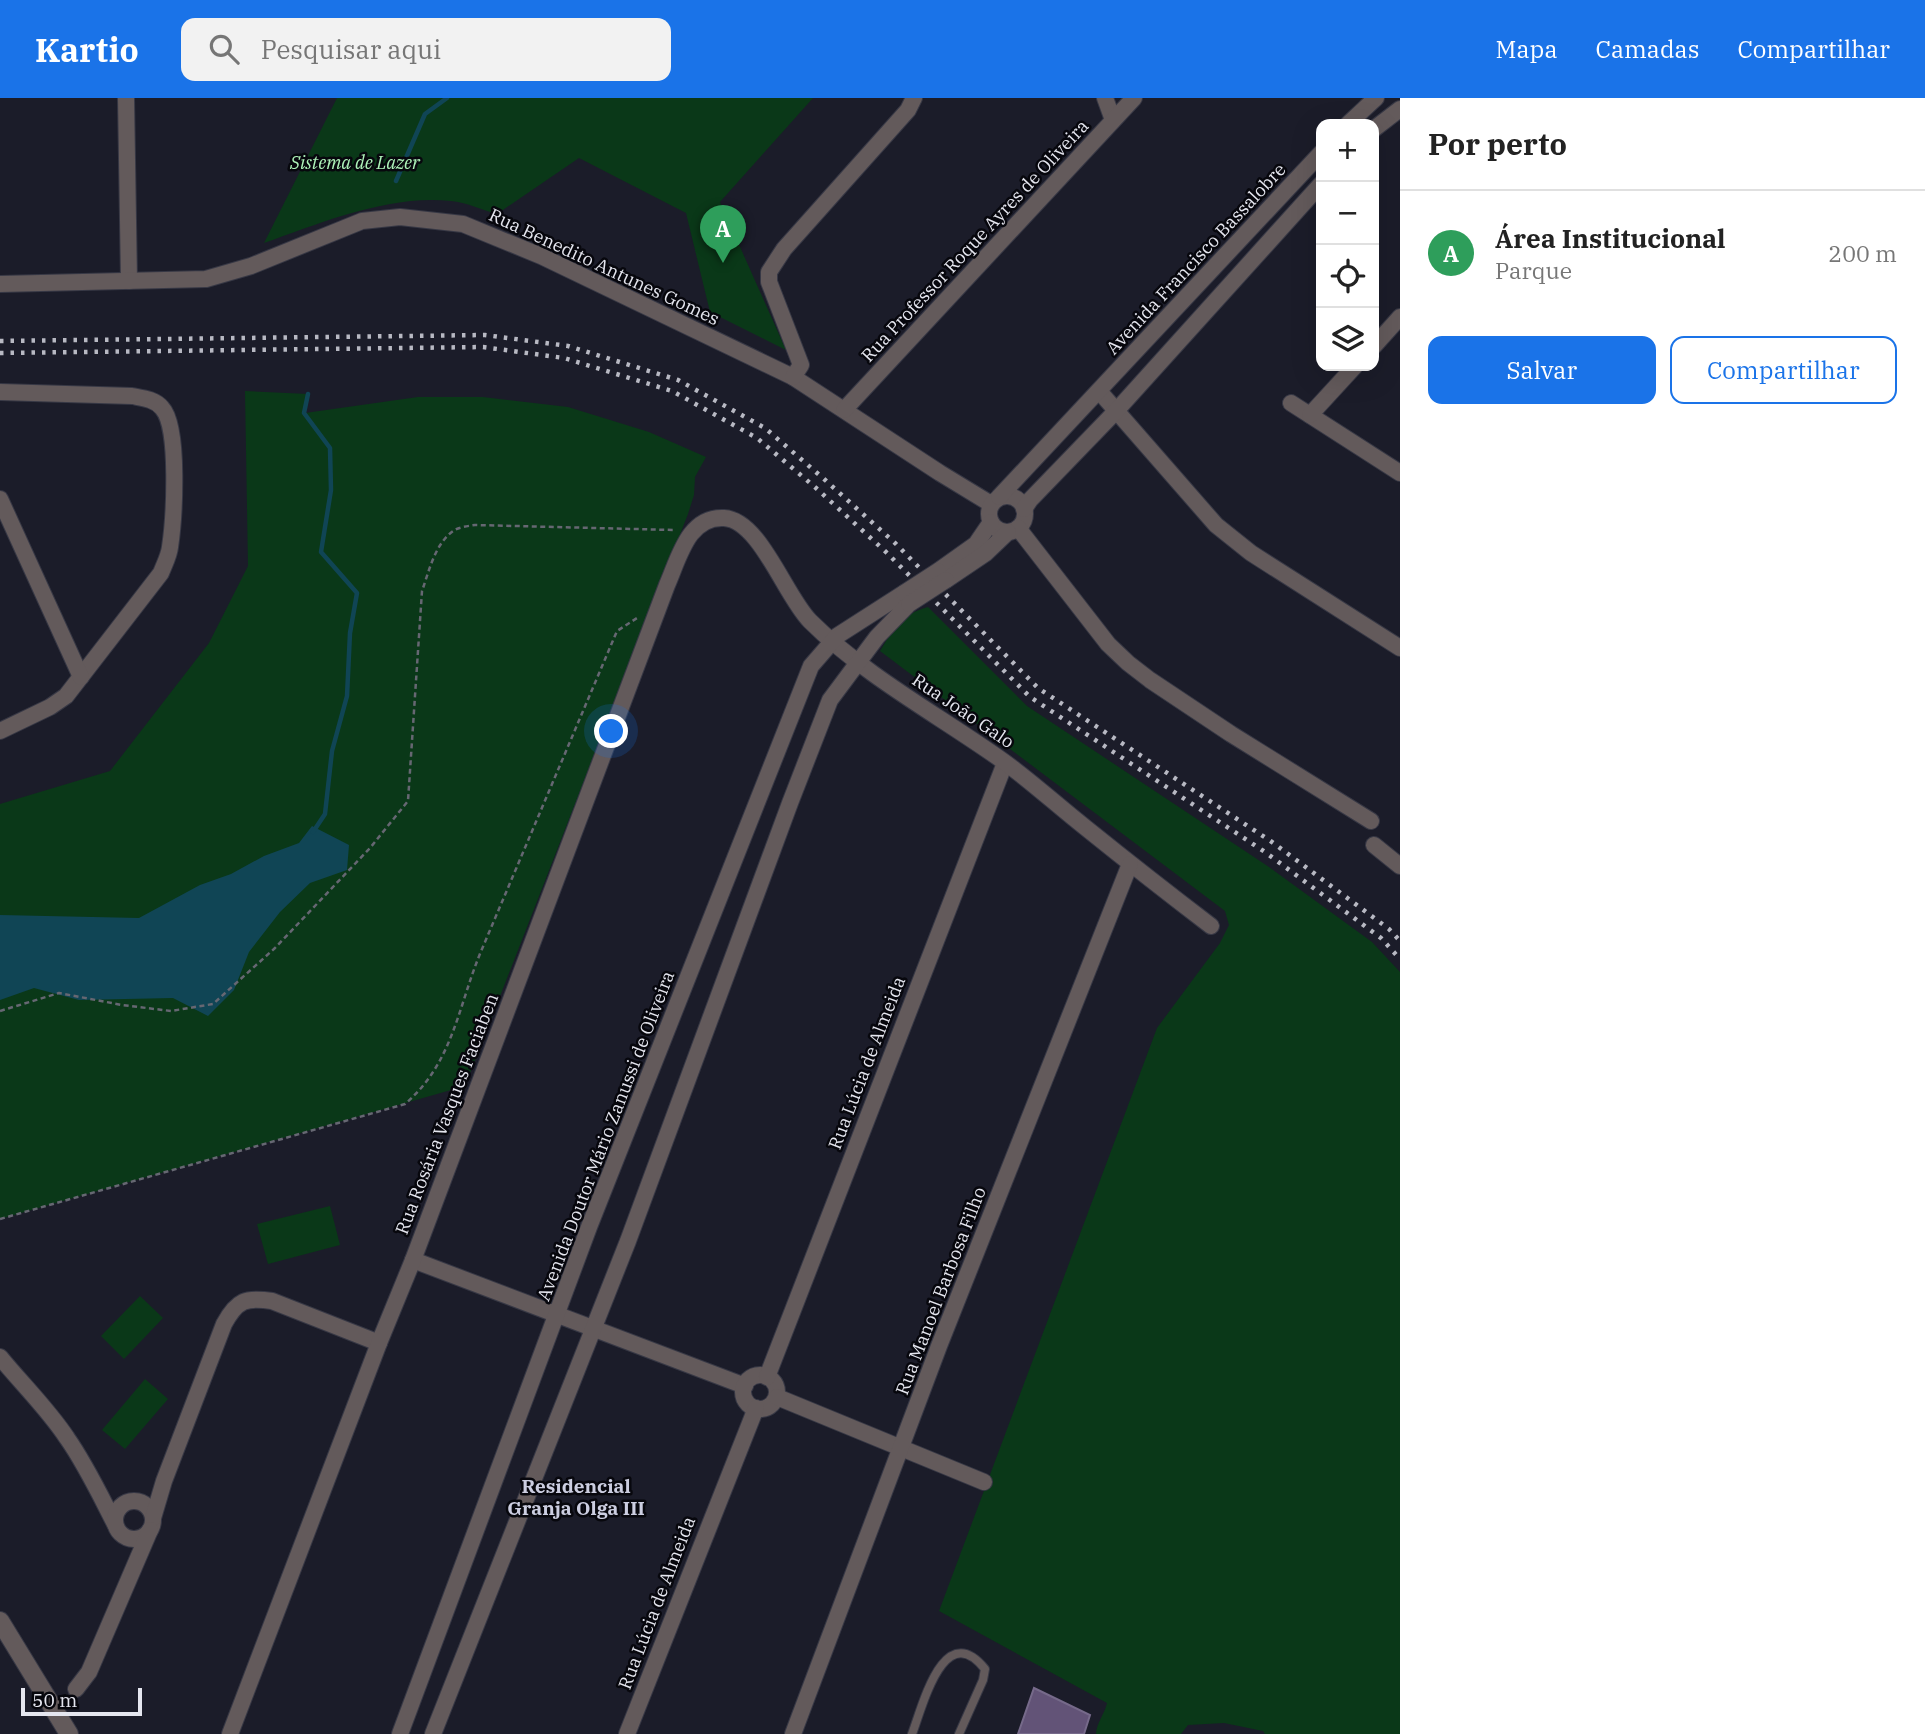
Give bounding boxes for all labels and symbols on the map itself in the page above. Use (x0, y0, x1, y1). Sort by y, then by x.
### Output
street label: Rua Professor Roque Ayres de Oliveira (856, 115, 1093, 367)
park label: Sistema de Lazer (289, 151, 421, 174)
street label: Avenida Francisco Bassalobre (1101, 158, 1290, 359)
street label: Rua Benedito Antunes Gomes (485, 204, 723, 330)
pin: A (700, 205, 746, 263)
street label: Rua João Galo (908, 668, 1019, 753)
your location (594, 714, 628, 748)
street label: Avenida Doutor Mário Zanussi de Oliveira (532, 967, 679, 1304)
street label: Rua Lúcia de Almeida (823, 973, 910, 1153)
street label: Rua Rosária Vasques Faciaben (390, 990, 503, 1238)
street label: Rua Manoel Barbosa Filho (890, 1184, 991, 1398)
district label: Residencial Granja Olga III (507, 1474, 645, 1520)
street label: Rua Lúcia de Almeida (613, 1513, 700, 1693)
scale bar (21, 1685, 142, 1717)

